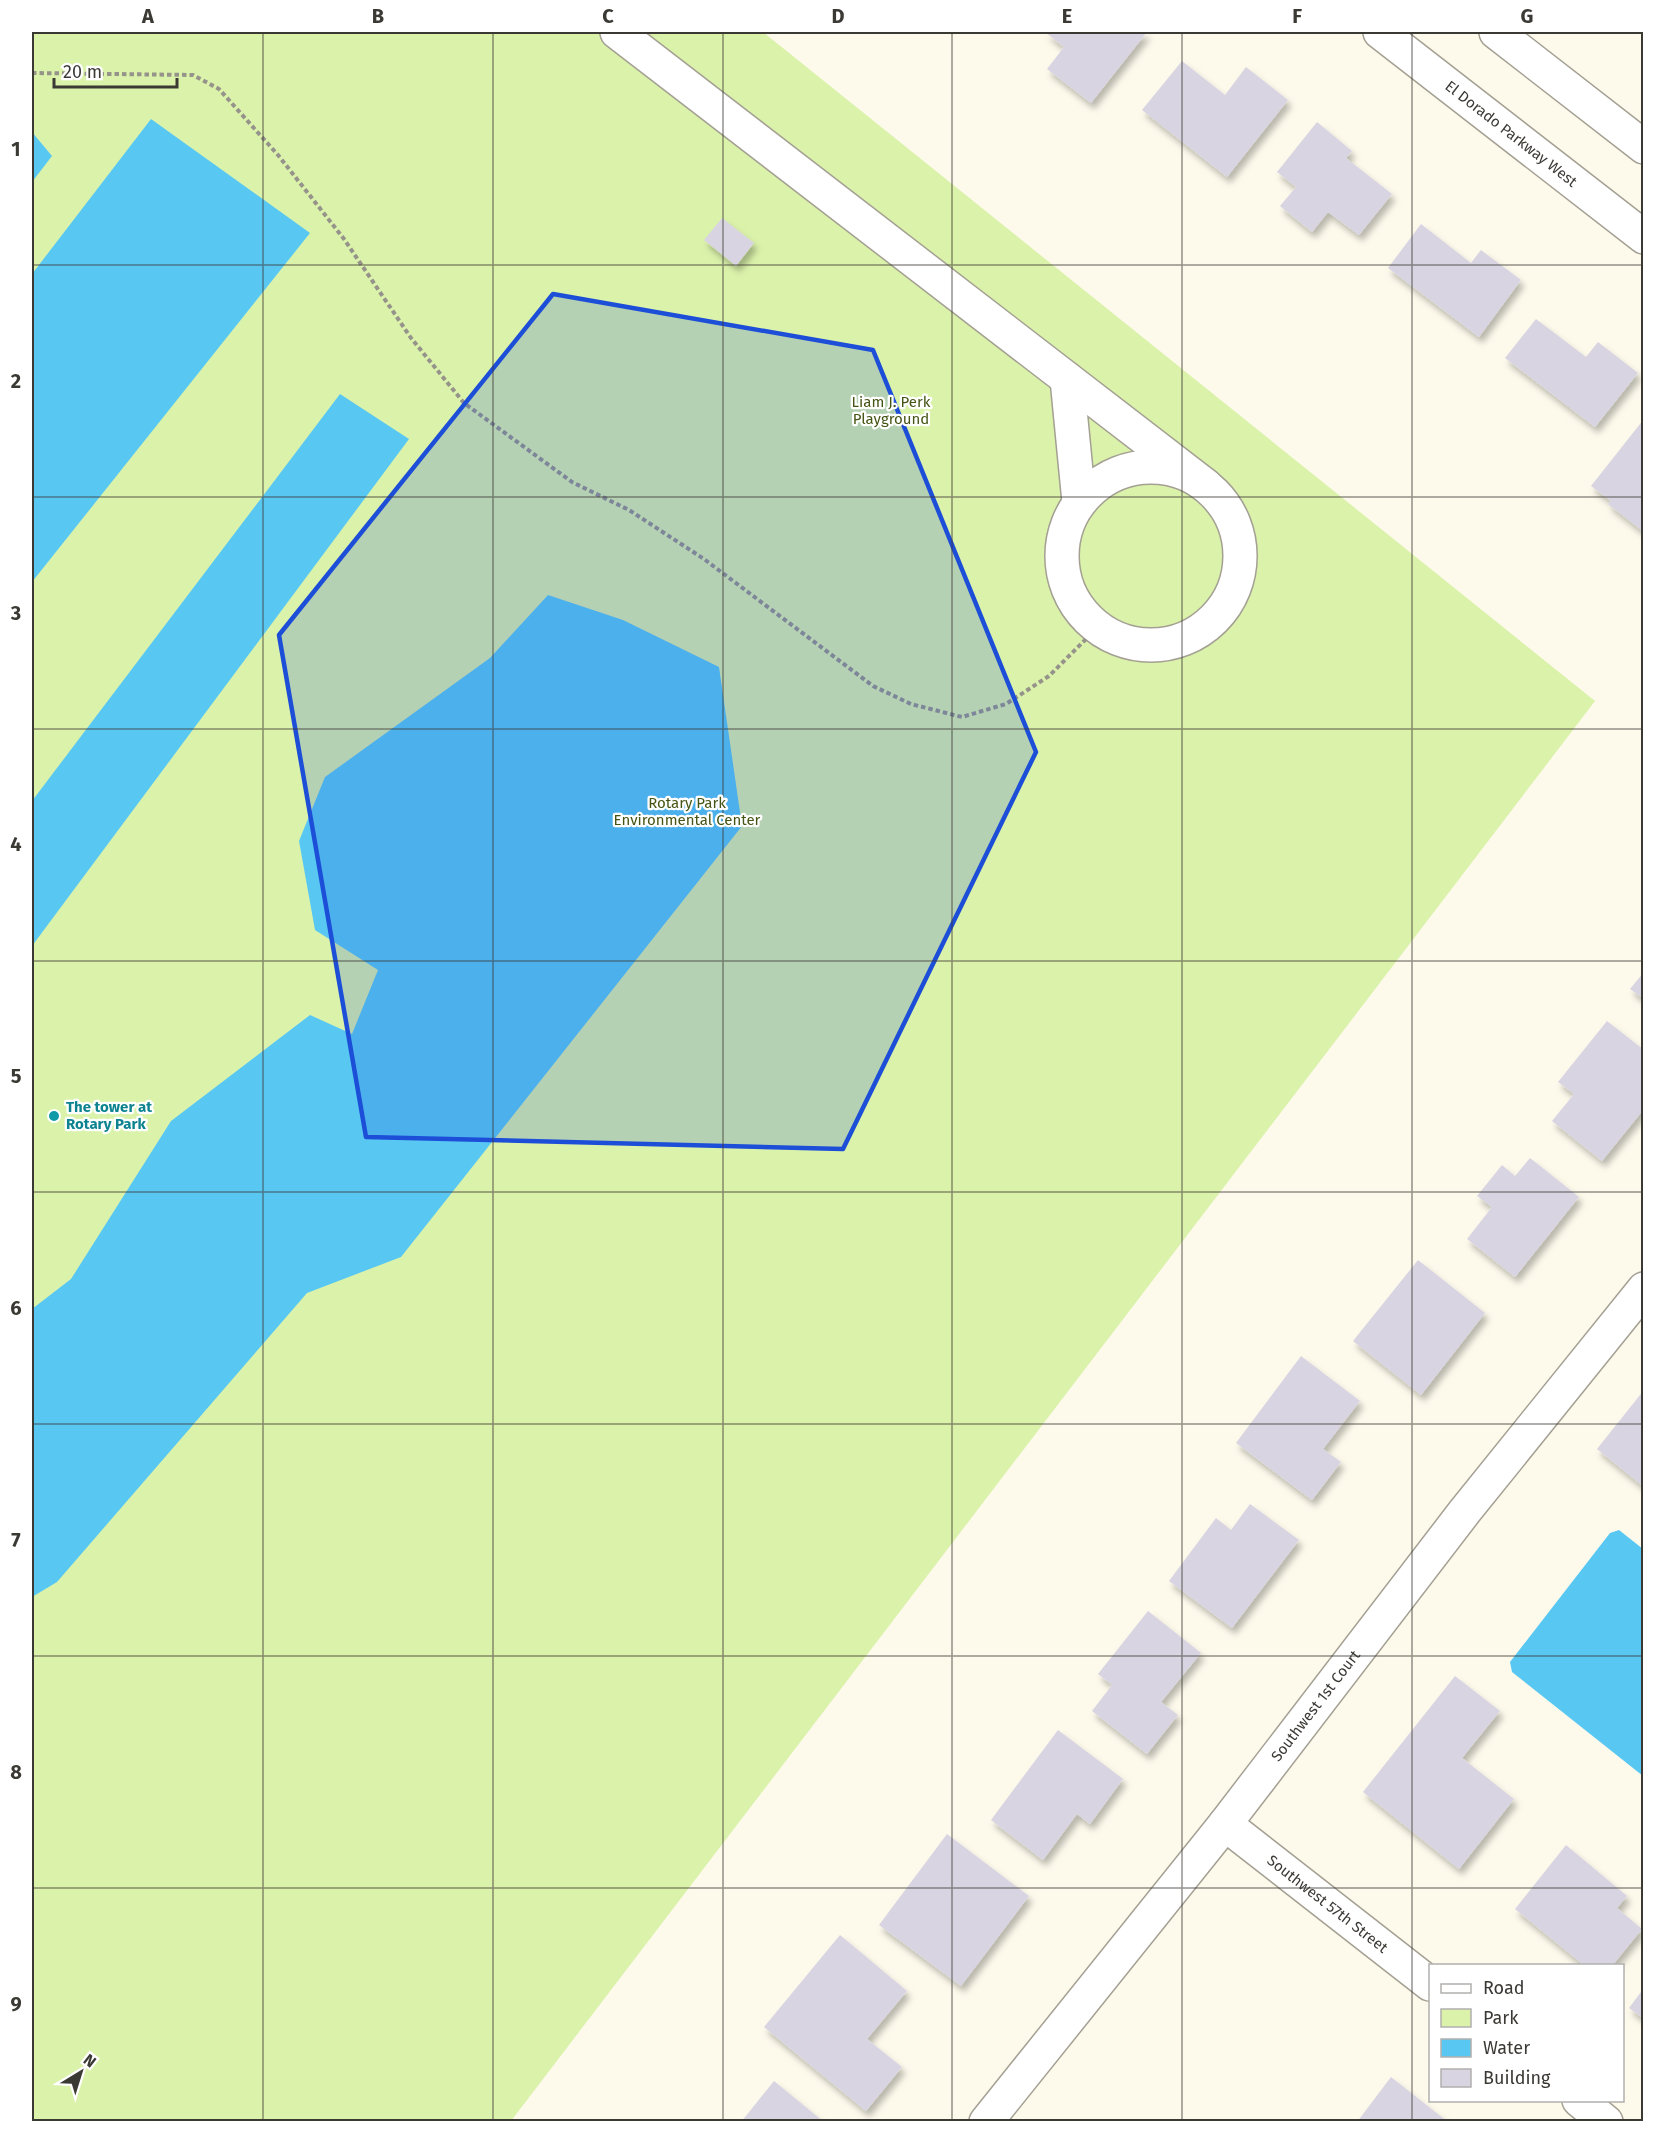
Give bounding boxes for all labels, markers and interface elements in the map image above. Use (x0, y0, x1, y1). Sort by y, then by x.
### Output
text: A (141, 4, 155, 28)
text: B (372, 4, 384, 28)
text: C (602, 4, 614, 28)
text: D (831, 4, 845, 28)
text: E (1062, 4, 1072, 28)
text: F (1292, 4, 1302, 28)
text: G (1521, 4, 1533, 28)
scale bar (54, 51, 177, 89)
text: 20 m (63, 61, 102, 83)
street label: El Dorado Parkway West (1442, 77, 1581, 191)
text: 1 (11, 137, 21, 161)
text: 2 (11, 369, 21, 393)
park label: Liam J. Perk Playground (852, 393, 931, 428)
text: 3 (10, 601, 21, 625)
park label: Rotary Park Environmental Center (614, 794, 761, 829)
text: 4 (10, 832, 22, 856)
text: 5 (11, 1064, 22, 1088)
place label: The tower at Rotary Park (66, 1098, 152, 1133)
marker: The tower at Rotary Park (47, 1109, 61, 1123)
text: 6 (10, 1296, 22, 1320)
text: 7 (11, 1528, 21, 1552)
street label: Southwest 1st Court (1267, 1646, 1364, 1765)
text: 8 (10, 1760, 22, 1784)
street label: Southwest 57th Street (1264, 1851, 1392, 1957)
legend (1429, 1964, 1624, 2102)
text: Road (1483, 1977, 1525, 1999)
text: 9 (10, 1992, 22, 2016)
text: Park (1483, 2007, 1519, 2029)
text: Water (1483, 2037, 1530, 2059)
north arrow (51, 2042, 111, 2102)
text: N (80, 2050, 100, 2071)
text: Building (1483, 2067, 1551, 2089)

